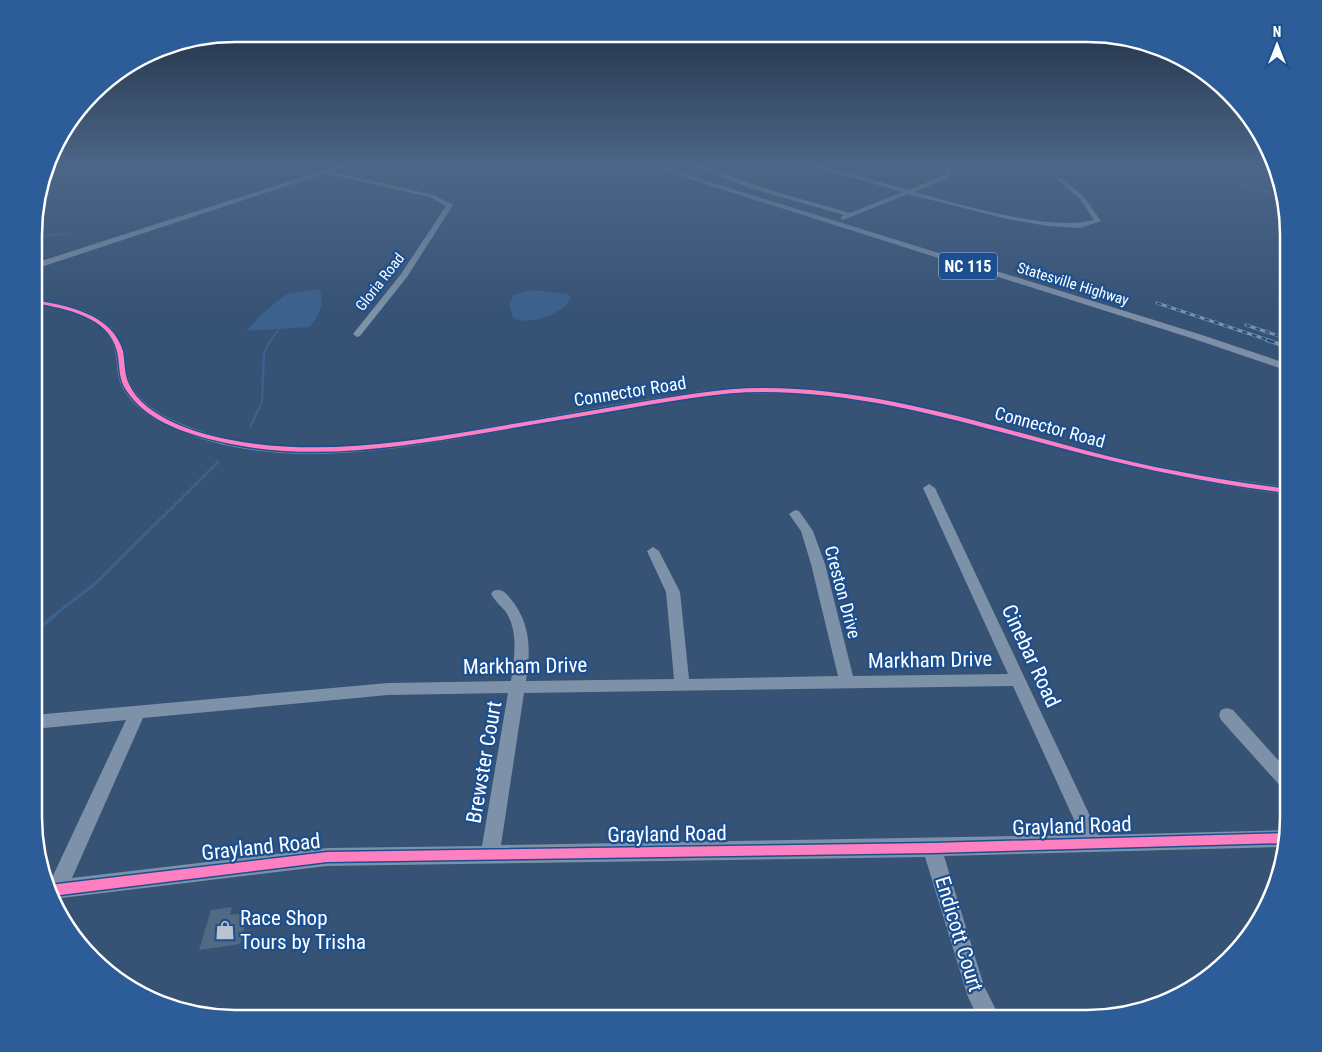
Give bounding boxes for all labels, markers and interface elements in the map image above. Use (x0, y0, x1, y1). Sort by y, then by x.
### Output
north arrow (1252, 20, 1302, 70)
text: N (1273, 24, 1281, 40)
street label: Gloria Road (352, 249, 408, 315)
road number: NC 115 (939, 252, 997, 280)
street label: Statesville Highway (1015, 259, 1131, 309)
street label: Connector Road (572, 372, 688, 410)
street label: Connector Road (993, 402, 1107, 452)
street label: Creston Drive (821, 543, 865, 641)
street label: Cinebar Road (997, 601, 1065, 711)
street label: Markham Drive (868, 647, 993, 673)
street label: Markham Drive (463, 653, 588, 679)
street label: Brewster Court (461, 699, 507, 825)
street label: Grayland Road (1012, 812, 1132, 840)
street label: Grayland Road (607, 821, 727, 847)
street label: Grayland Road (200, 829, 322, 865)
street label: Endicott Court (930, 874, 988, 994)
place label: Race Shop Tours by Trisha (240, 906, 366, 954)
shop icon: Race Shop Tours by Trisha (214, 919, 236, 941)

